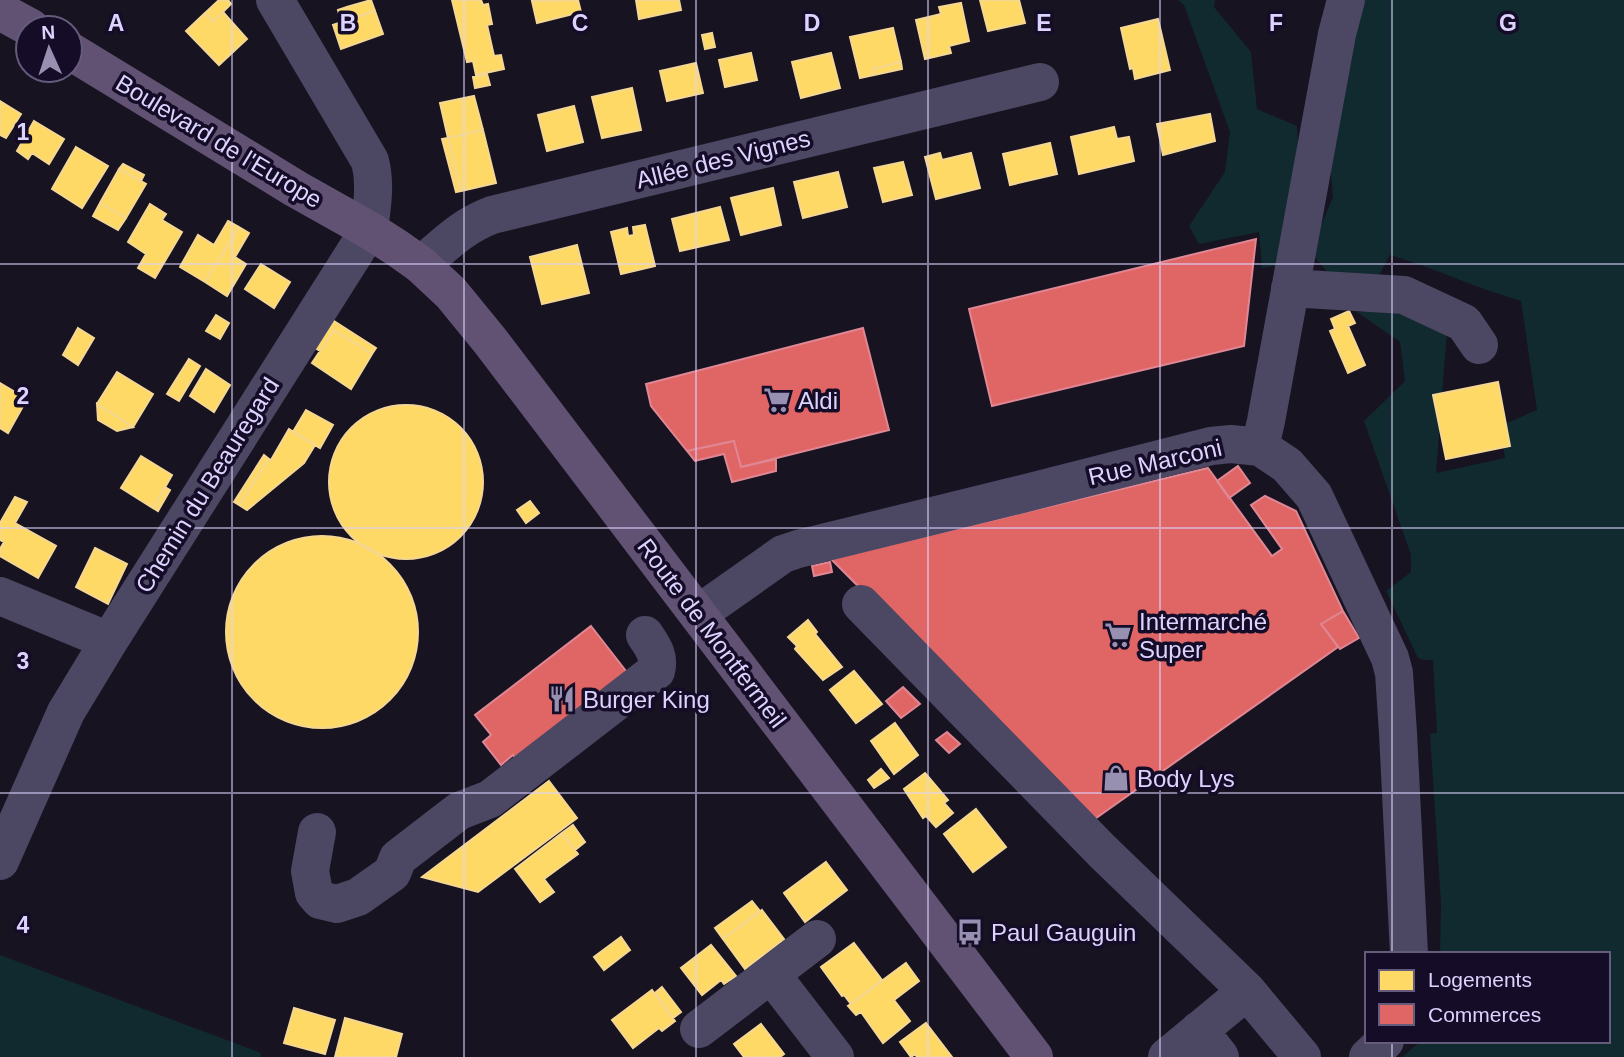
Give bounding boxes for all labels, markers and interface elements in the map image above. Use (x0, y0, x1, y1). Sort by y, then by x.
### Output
text: A (108, 10, 124, 36)
text: B (340, 10, 356, 36)
text: C (572, 10, 588, 36)
text: D (804, 10, 820, 36)
text: E (1036, 10, 1052, 36)
text: F (1269, 10, 1283, 36)
text: G (1499, 10, 1517, 36)
north arrow (14, 14, 84, 84)
text: N (41, 22, 56, 43)
street label: Boulevard de l'Europe (111, 69, 327, 213)
text: 1 (17, 119, 30, 145)
street label: Allée des Vignes (633, 124, 813, 194)
street label: Chemin du Beauregard (130, 373, 284, 597)
text: 2 (17, 383, 29, 409)
supermarket icon: Aldi (762, 385, 792, 415)
place label: Aldi (798, 387, 838, 414)
street label: Rue Marconi (1086, 434, 1224, 490)
street label: Route de Montfermeil (632, 533, 792, 733)
place label: Intermarché Super (1139, 608, 1267, 663)
supermarket icon: Intermarché Super (1103, 620, 1133, 650)
text: 3 (17, 648, 29, 674)
restaurant icon: Burger King (547, 684, 577, 714)
place label: Burger King (583, 686, 710, 713)
shop icon: Body Lys (1101, 763, 1131, 793)
place label: Body Lys (1137, 765, 1235, 792)
text: 4 (17, 912, 30, 938)
bus stop icon: Paul Gauguin (955, 917, 985, 947)
place label: Paul Gauguin (991, 919, 1136, 946)
legend (1365, 952, 1610, 1043)
text: Logements (1428, 968, 1532, 991)
text: Commerces (1428, 1003, 1541, 1026)

